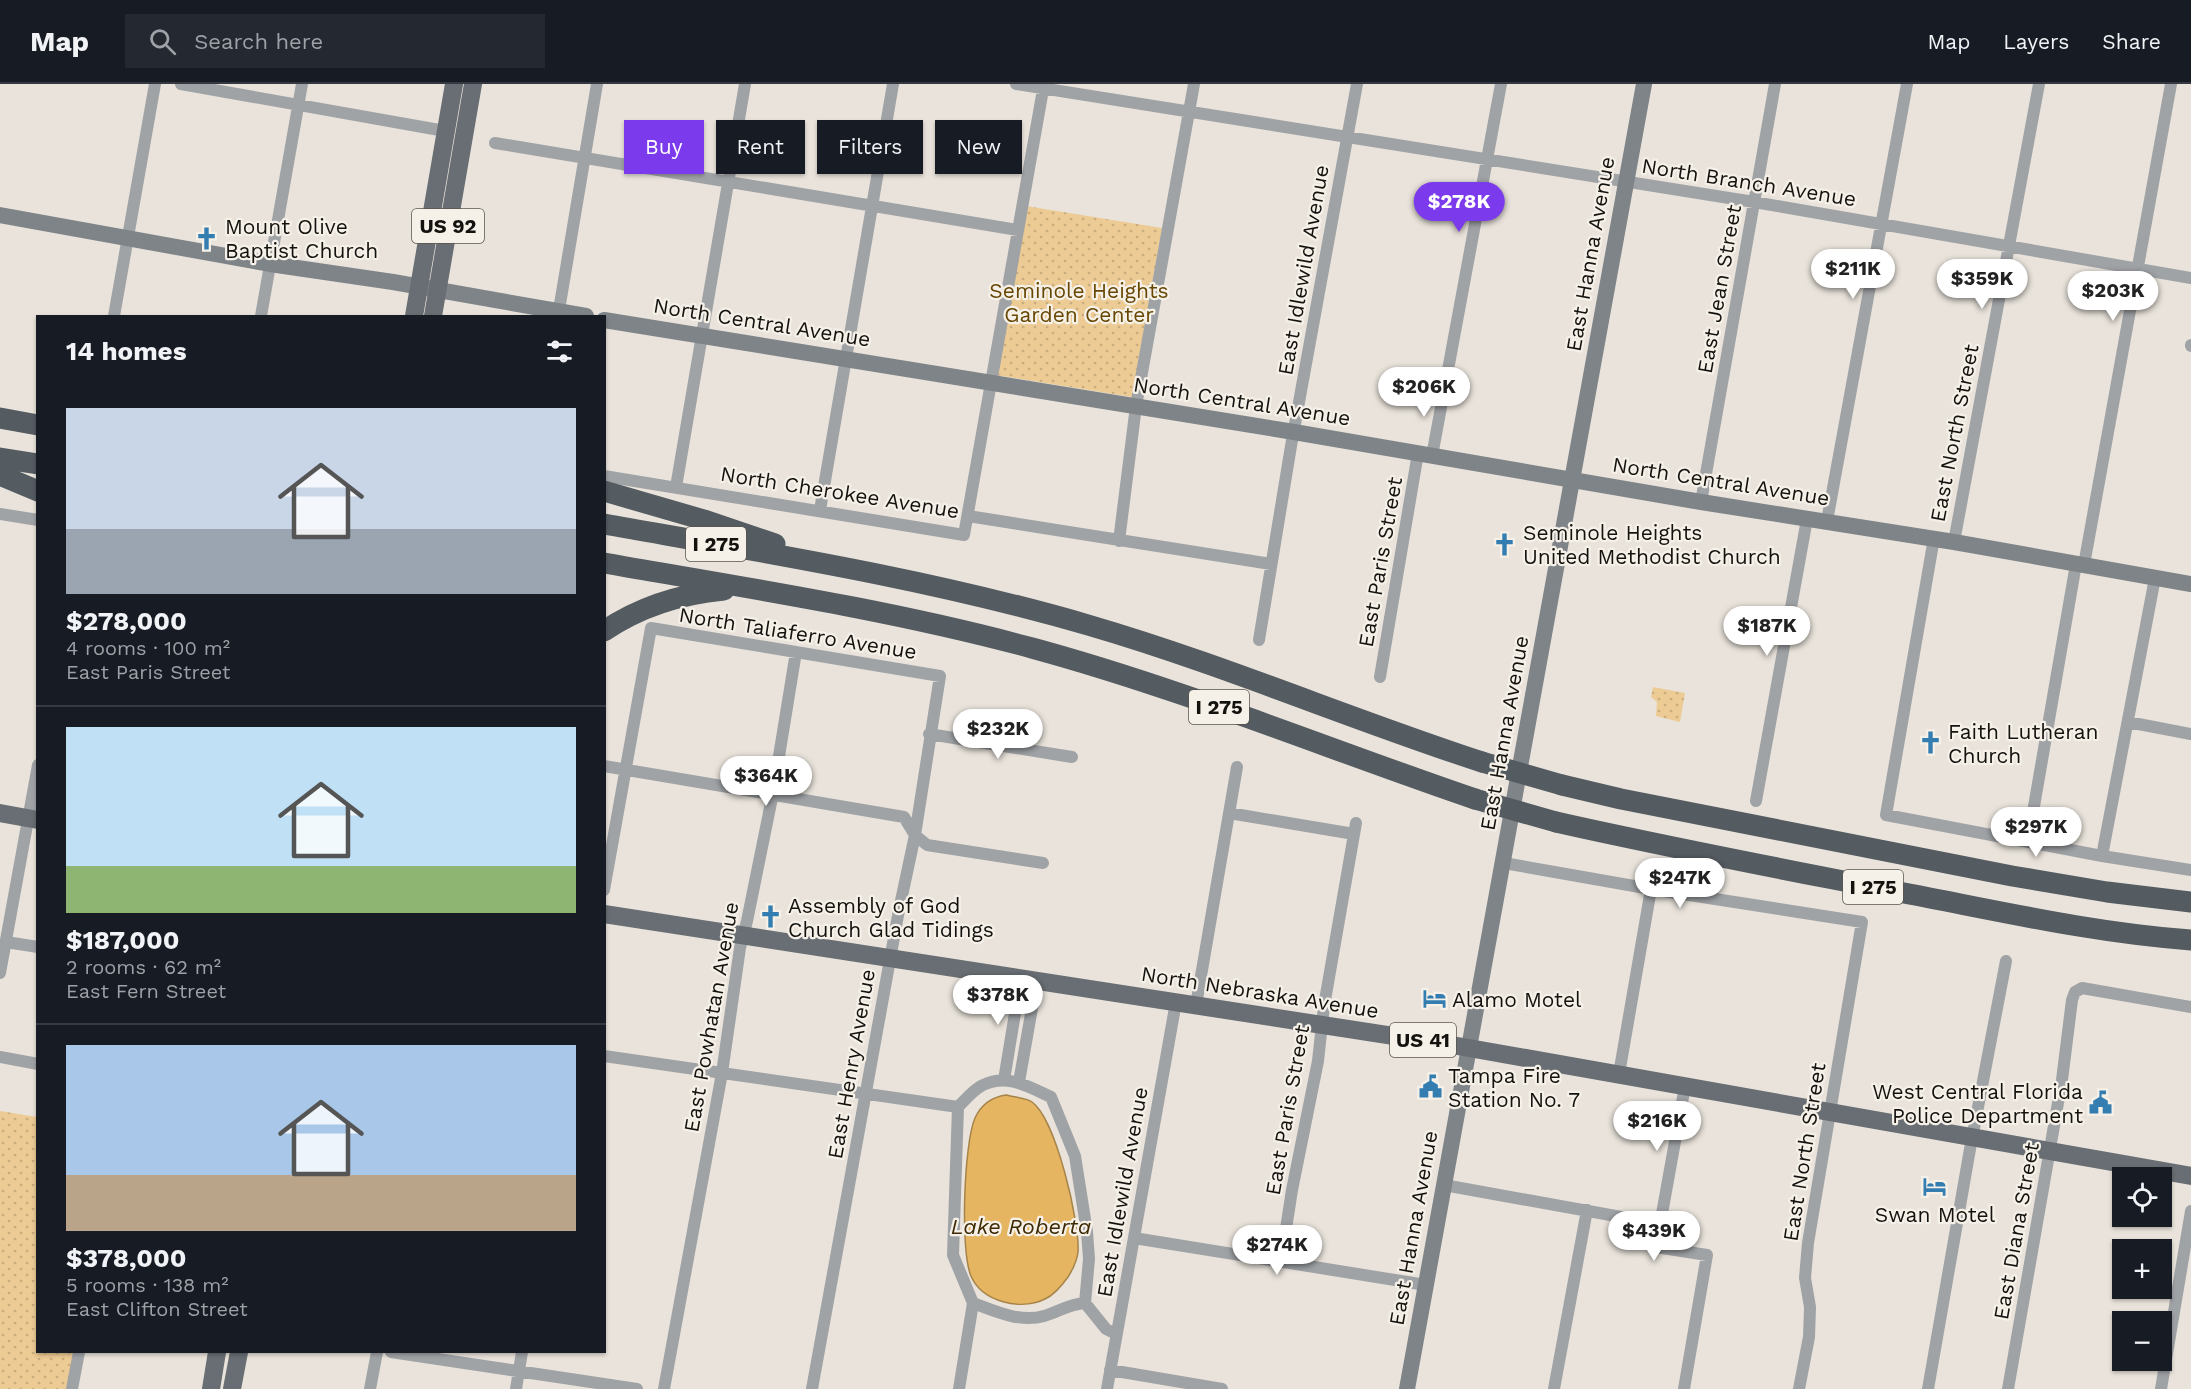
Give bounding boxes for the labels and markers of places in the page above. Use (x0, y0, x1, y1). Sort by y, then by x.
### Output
pin: $278K (1417, 182, 1501, 233)
place label: Mount Olive Baptist Church (225, 214, 378, 263)
church icon: Mount Olive Baptist Church (194, 225, 220, 251)
pin: $211K (1811, 249, 1895, 300)
pin: $359K (1940, 259, 2024, 310)
pin: $203K (2071, 271, 2155, 322)
pin: $206K (1382, 367, 1466, 418)
place label: Seminole Heights United Methodist Church (1523, 520, 1781, 569)
church icon: Seminole Heights United Methodist Church (1492, 531, 1518, 557)
pin: $187K (1725, 606, 1809, 657)
pin: $232K (956, 709, 1040, 760)
place label: Faith Lutheran Church (1948, 719, 2099, 768)
church icon: Faith Lutheran Church (1917, 730, 1943, 756)
pin: $364K (724, 756, 808, 807)
pin: $297K (1994, 807, 2078, 858)
pin: $247K (1638, 858, 1722, 909)
place label: Assembly of God Church Glad Tidings (788, 893, 994, 942)
church icon: Assembly of God Church Glad Tidings (757, 904, 783, 930)
pin: $378K (956, 975, 1040, 1026)
hotel icon: Alamo Motel (1421, 986, 1447, 1012)
place label: Alamo Motel (1452, 987, 1582, 1012)
place label: Tampa Fire Station No. 7 (1448, 1063, 1580, 1112)
public building icon: Tampa Fire Station No. 7 (1417, 1074, 1443, 1100)
place label: West Central Florida Police Department (1872, 1079, 2083, 1128)
public building icon: West Central Florida Police Department (2088, 1090, 2114, 1116)
pin: $216K (1615, 1101, 1699, 1152)
hotel icon: Swan Motel (1922, 1173, 1948, 1199)
place label: Swan Motel (1875, 1202, 1996, 1227)
pin: $439K (1612, 1211, 1696, 1262)
pin: $274K (1235, 1225, 1319, 1276)

